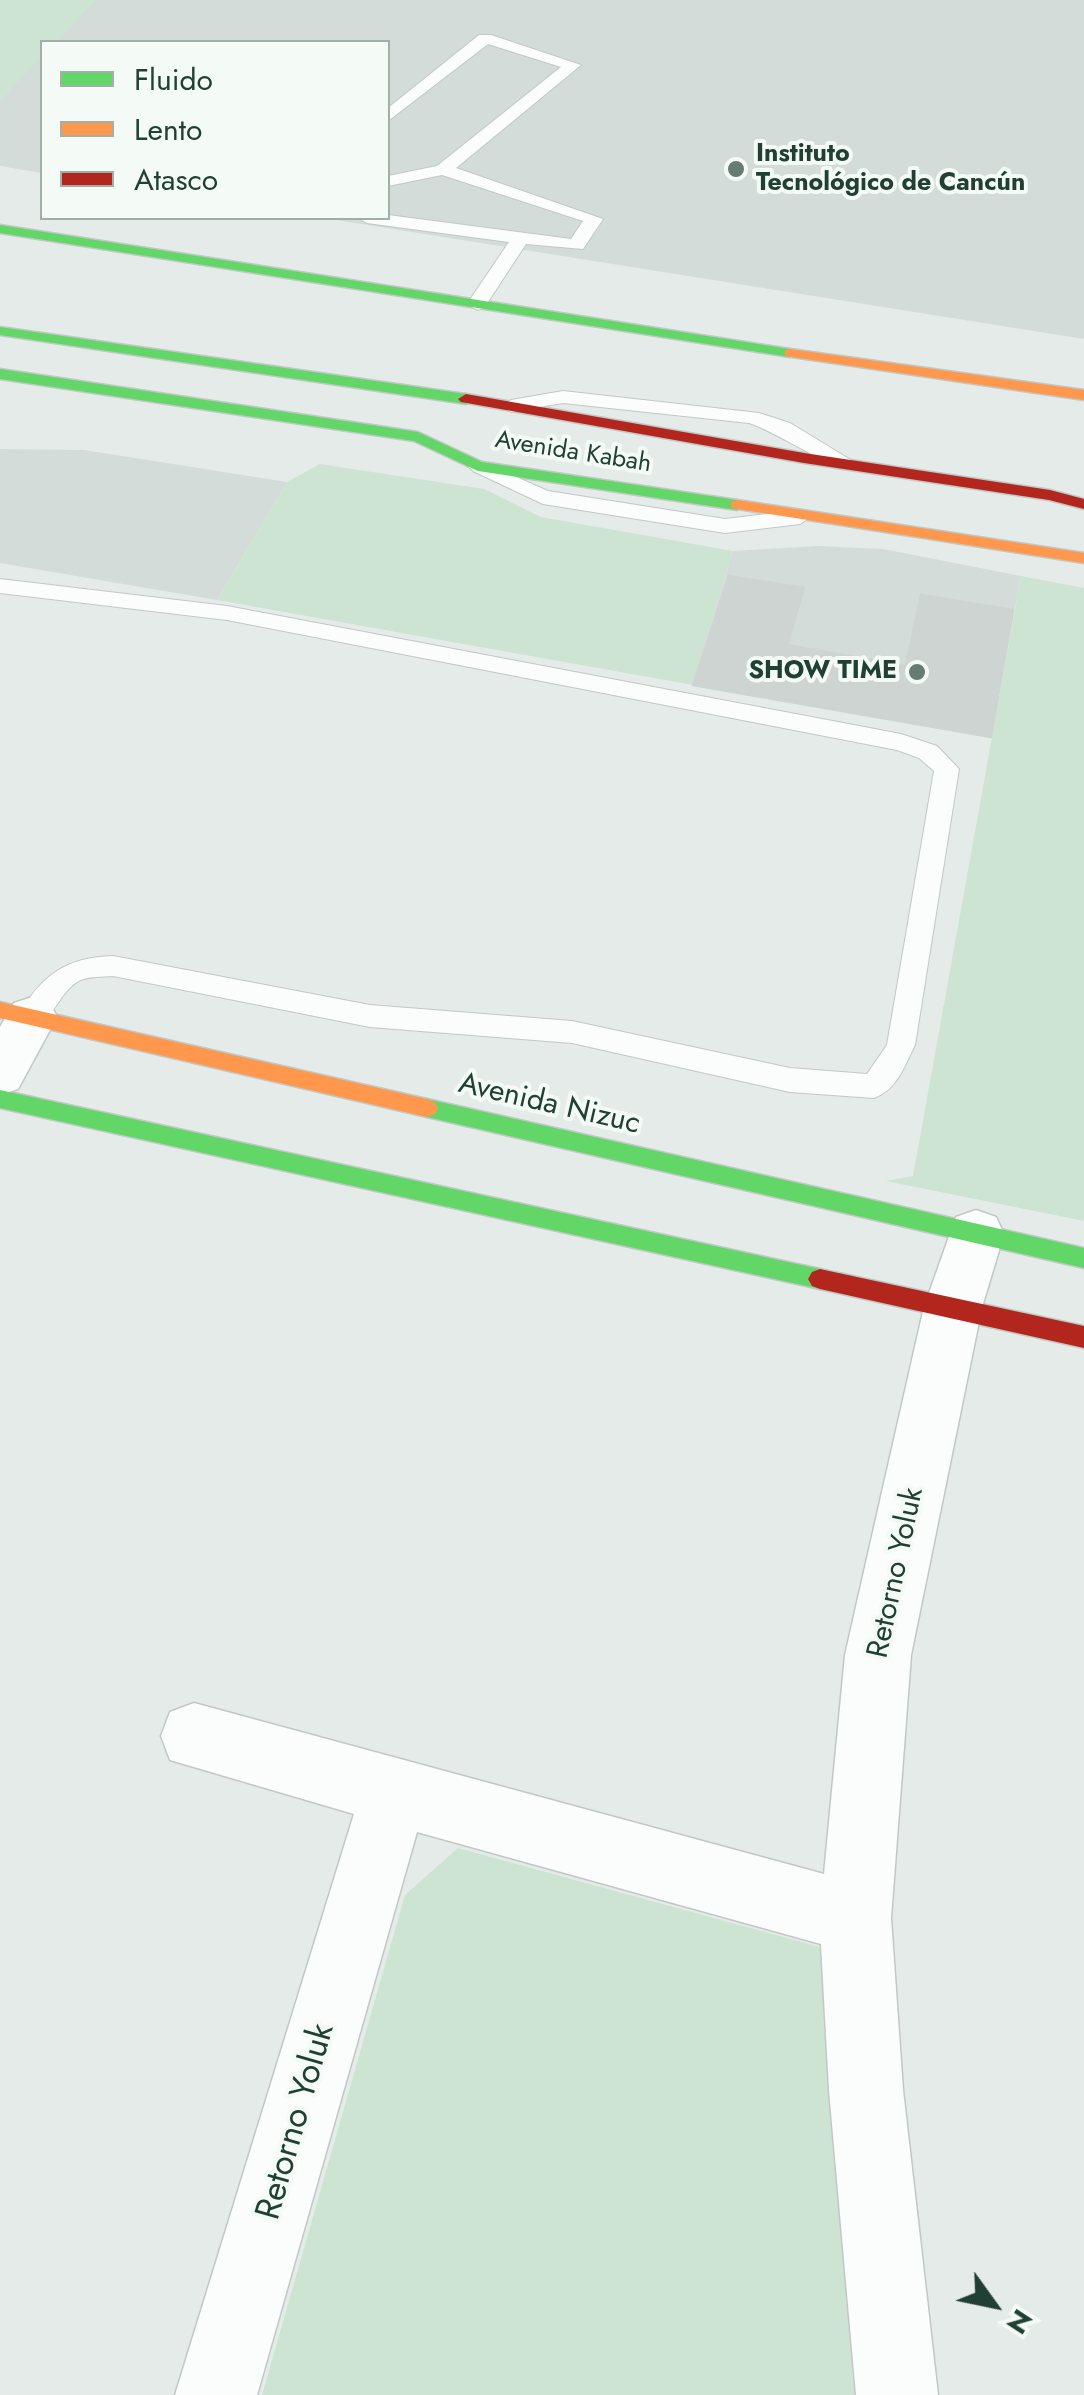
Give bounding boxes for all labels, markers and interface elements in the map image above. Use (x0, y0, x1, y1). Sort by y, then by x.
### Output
legend (40, 40, 390, 220)
text: Fluido (134, 58, 213, 101)
text: Lento (134, 108, 202, 151)
place label: Instituto Tecnológico de Cancún (756, 140, 1025, 199)
text: Atasco (134, 158, 218, 201)
marker: Instituto Tecnológico de Cancún (725, 158, 747, 180)
street label: Avenida Kabah (493, 426, 653, 480)
place label: SHOW TIME (748, 657, 897, 687)
marker: SHOW TIME (906, 661, 928, 683)
street label: Avenida Nizuc (455, 1067, 643, 1143)
street label: Retorno Yoluk (861, 1484, 933, 1662)
street label: Retorno Yoluk (249, 2019, 345, 2225)
north arrow (944, 2255, 1044, 2355)
text: N (996, 2301, 1043, 2342)

